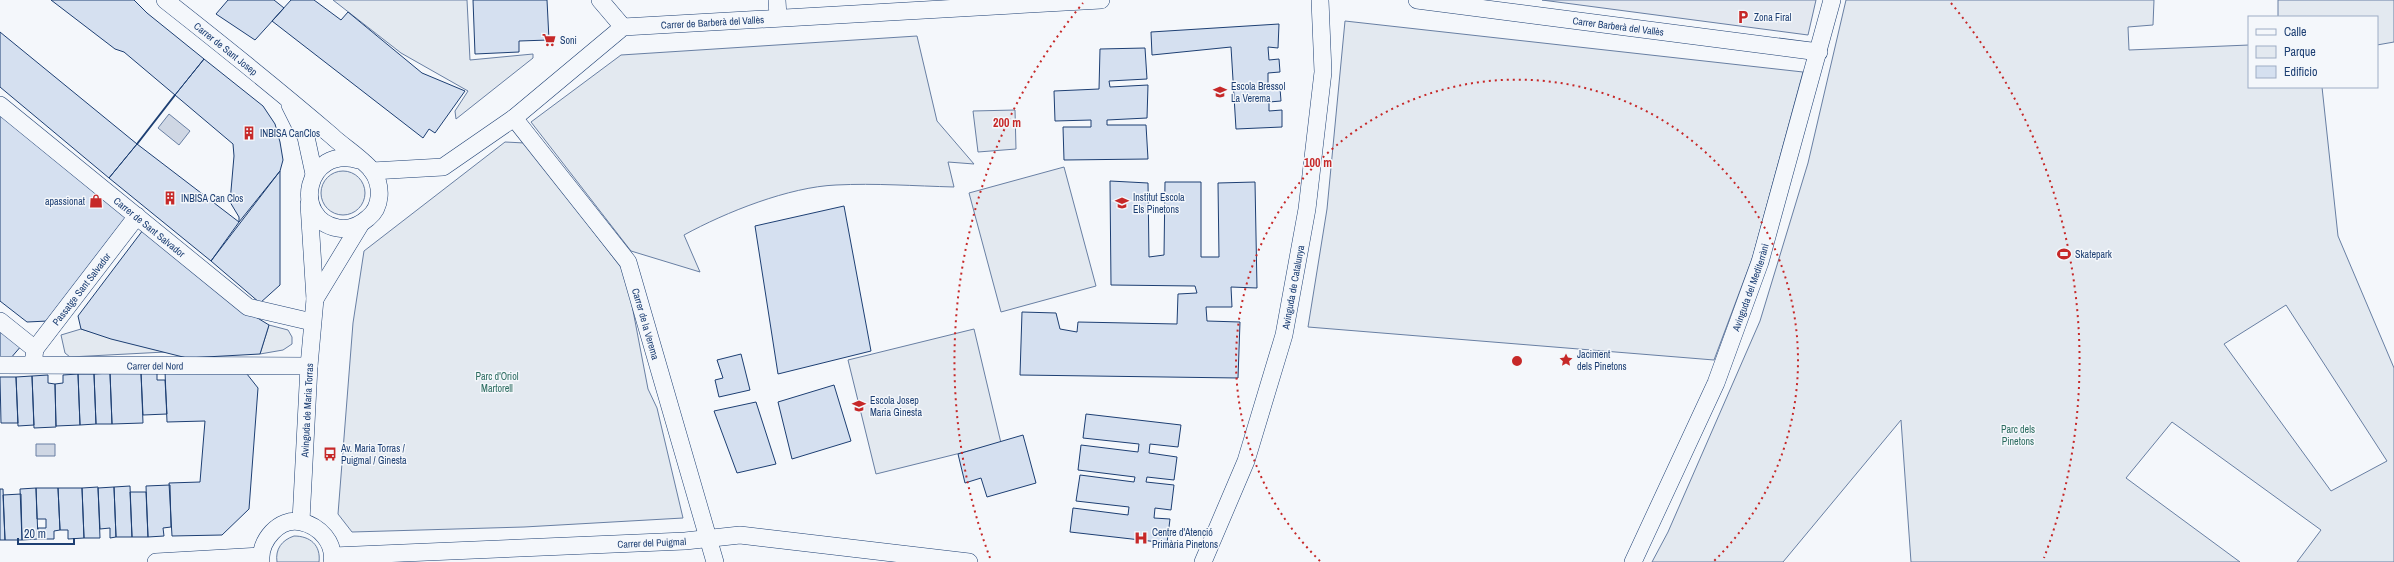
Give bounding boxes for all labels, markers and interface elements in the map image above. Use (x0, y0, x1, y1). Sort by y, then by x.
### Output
parking icon: Zona Firal (1735, 9, 1751, 25)
place label: Zona Firal (1754, 11, 1792, 24)
street label: Carrer de Barberà del Vallès (661, 13, 765, 32)
street label: Carrer Barberà del Vallès (1572, 14, 1665, 39)
legend (2248, 16, 2378, 88)
street label: Carrer de Sant Josep (191, 19, 261, 79)
text: Calle (2284, 24, 2306, 40)
supermarket icon: Soni (541, 32, 557, 48)
place label: Soni (560, 34, 577, 47)
text: Parque (2284, 44, 2316, 60)
text: Edificio (2284, 64, 2317, 80)
place label: Escola Bressol La Verema (1231, 80, 1285, 105)
school or university icon: Escola Bressol La Verema (1212, 84, 1228, 100)
text: 200 m (993, 115, 1021, 131)
building icon: INBISA CanClos (241, 125, 257, 141)
place label: INBISA CanClos (260, 127, 320, 140)
text: 100 m (1304, 155, 1332, 171)
building icon: INBISA Can Clos (162, 190, 178, 206)
place label: Institut Escola Els Pinetons (1133, 191, 1185, 216)
place label: INBISA Can Clos (181, 192, 243, 205)
shop icon: apassionat (88, 193, 104, 209)
street label: Carrer de Sant Salvador (111, 194, 188, 260)
place label: apassionat (45, 195, 86, 208)
school or university icon: Institut Escola Els Pinetons (1114, 195, 1130, 211)
street label: Avinguda del Mediterràni (1729, 242, 1772, 334)
street label: Avinguda de Catalunya (1279, 244, 1307, 331)
sports icon: Skatepark (2056, 246, 2072, 262)
place label: Skatepark (2075, 248, 2113, 261)
street label: Passatge Sant Salvador (50, 250, 114, 328)
street label: Carrer de la Verema (629, 287, 662, 362)
place label: Jaciment dels Pinetons (1577, 348, 1627, 373)
place icon: Jaciment dels Pinetons (1558, 352, 1574, 368)
centre of rings (1510, 354, 1524, 368)
street label: Carrer del Nord (127, 359, 183, 373)
street label: Avinguda de Maria Torras (298, 363, 316, 459)
park label: Parc d'Oriol Martorell (475, 370, 519, 395)
place label: Escola Josep Maria Ginesta (870, 394, 922, 419)
school or university icon: Escola Josep Maria Ginesta (851, 398, 867, 414)
park label: Parc dels Pinetons (2001, 423, 2035, 448)
place label: Av. Maria Torras / Puigmal / Ginesta (340, 442, 407, 467)
bus stop icon: Av. Maria Torras / Puigmal / Ginesta (322, 446, 338, 462)
scale bar (18, 520, 74, 546)
text: 20 m (24, 526, 46, 542)
place label: Centre d'Atenció Primària Pinetons (1152, 526, 1218, 551)
hospital icon: Centre d'Atenció Primària Pinetons (1133, 530, 1149, 546)
street label: Carrer del Puigmal (617, 535, 687, 551)

